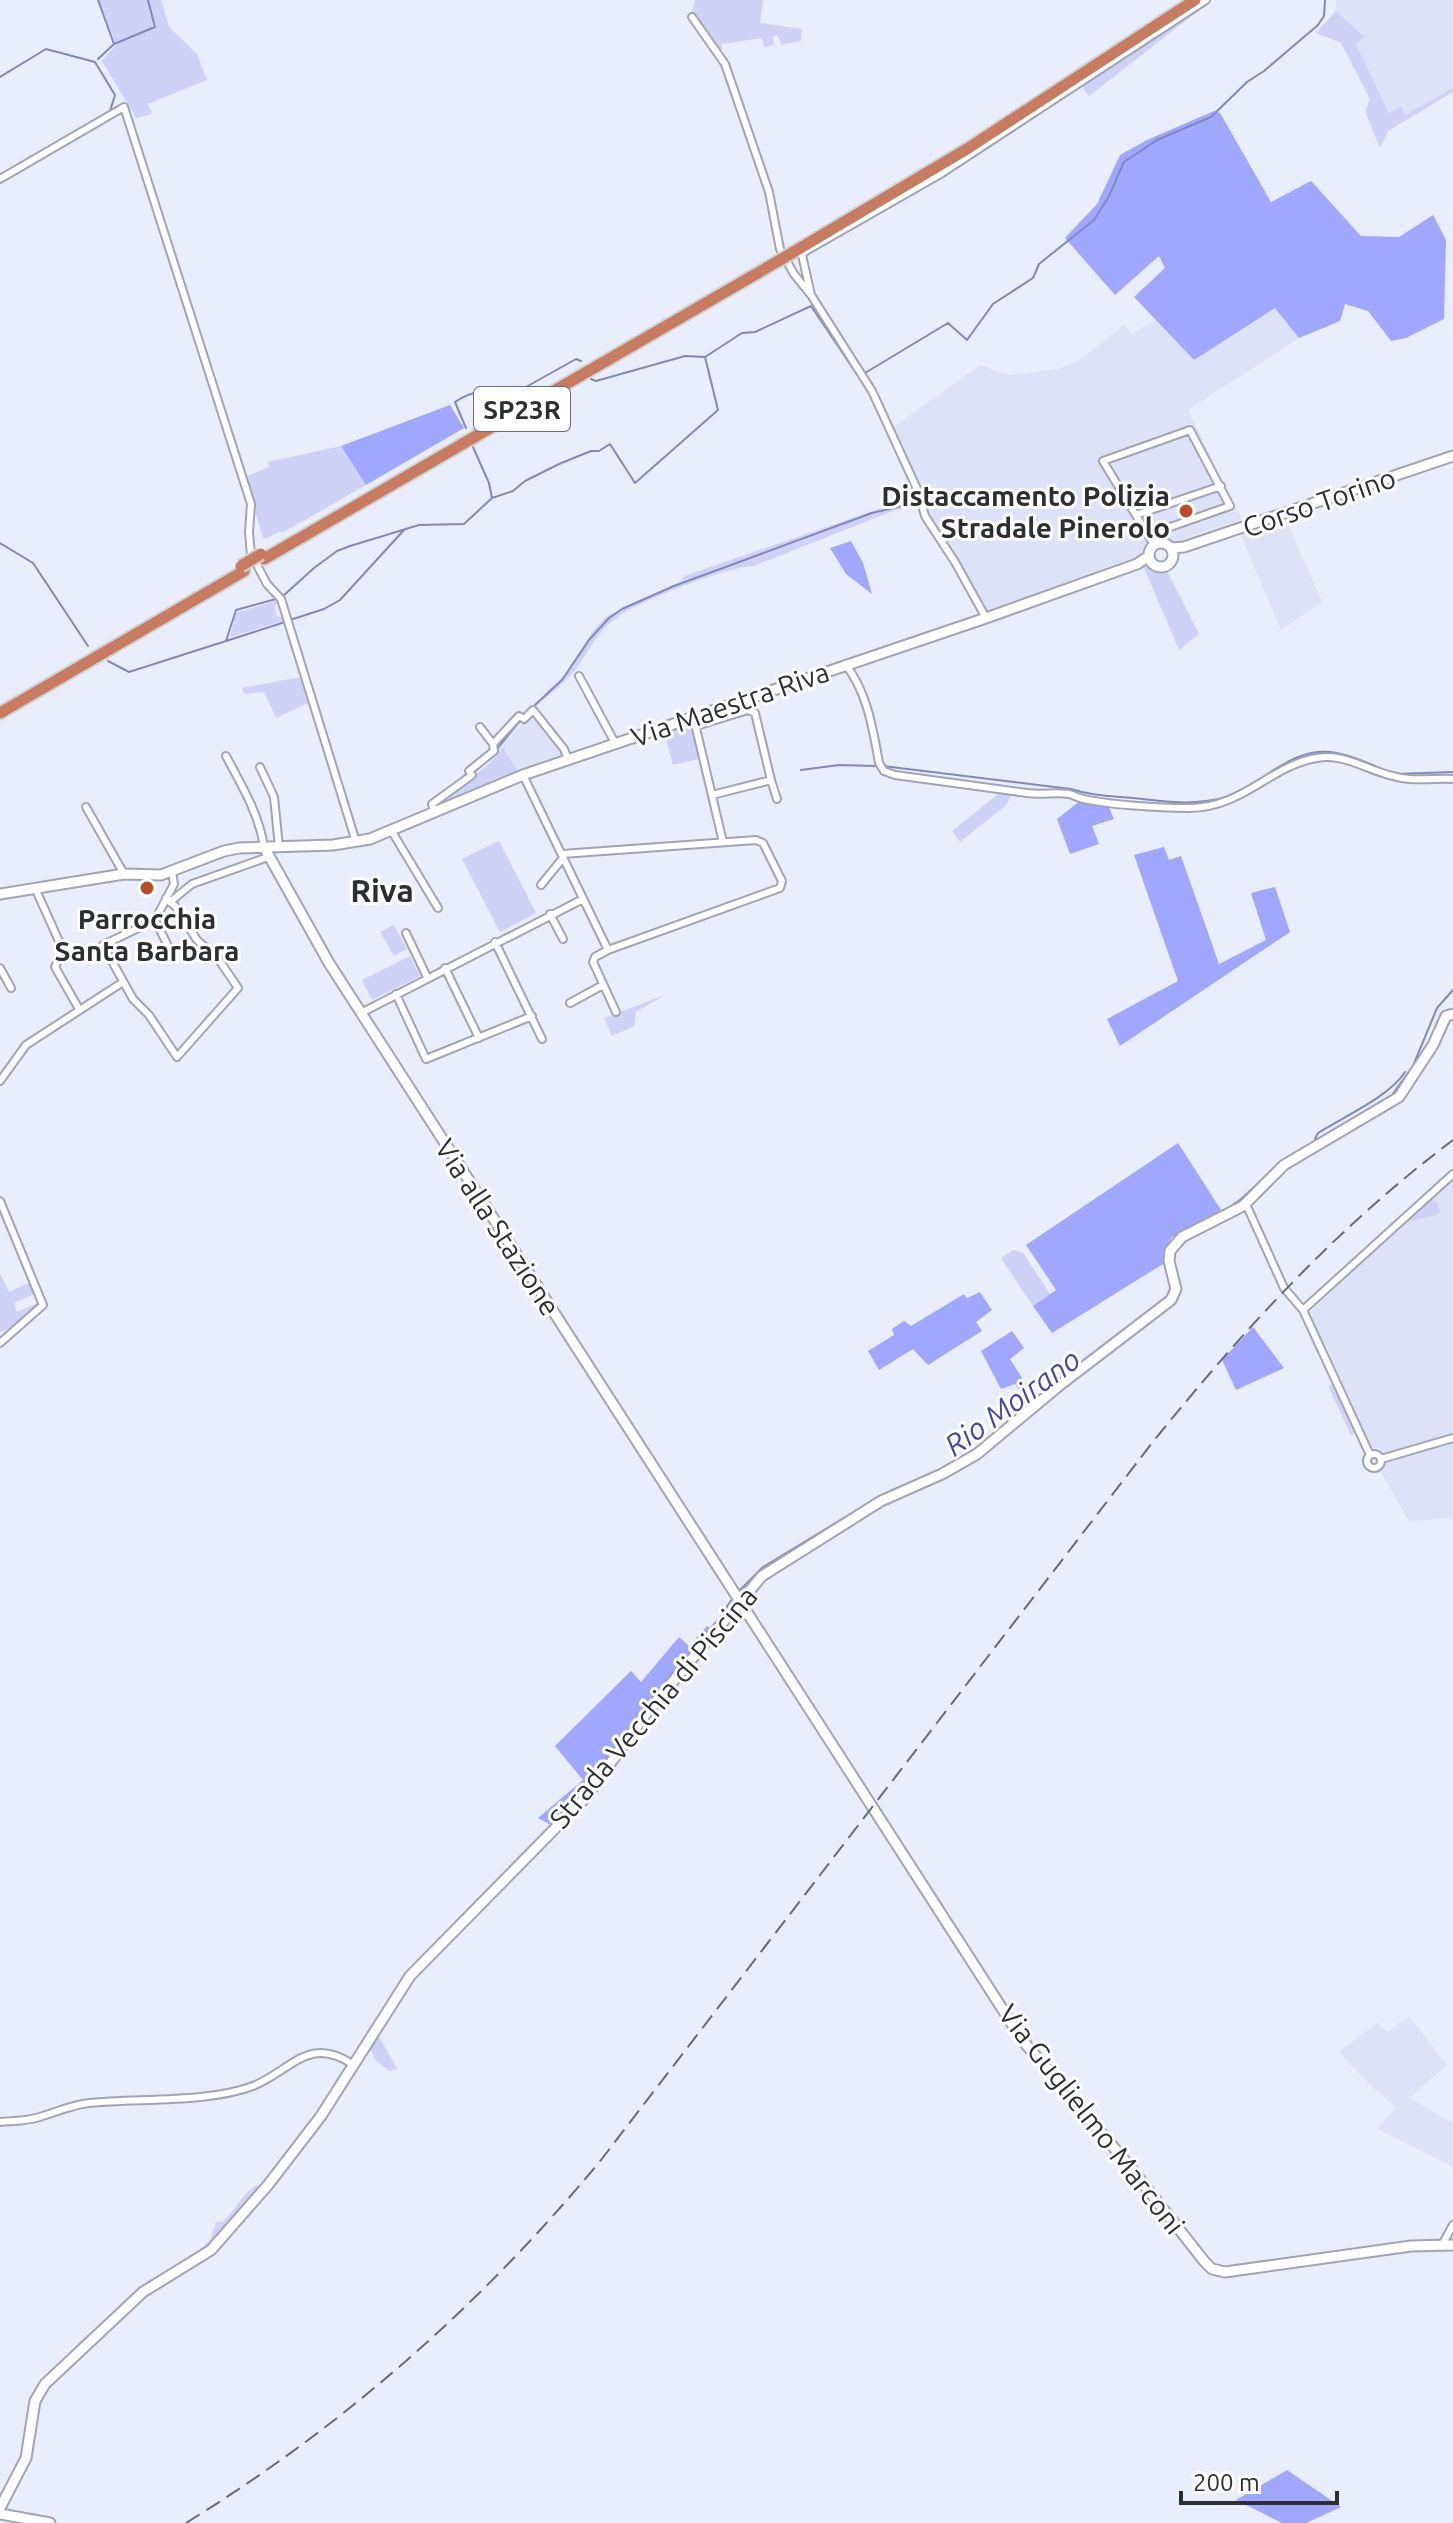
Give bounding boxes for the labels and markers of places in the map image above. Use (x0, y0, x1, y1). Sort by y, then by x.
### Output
place label: Distaccamento Polizia Stradale Pinerolo (881, 480, 1170, 543)
marker: Distaccamento Polizia Stradale Pinerolo (1177, 502, 1195, 520)
marker: Parrocchia Santa Barbara (138, 879, 156, 897)
place label: Parrocchia Santa Barbara (55, 903, 239, 966)

